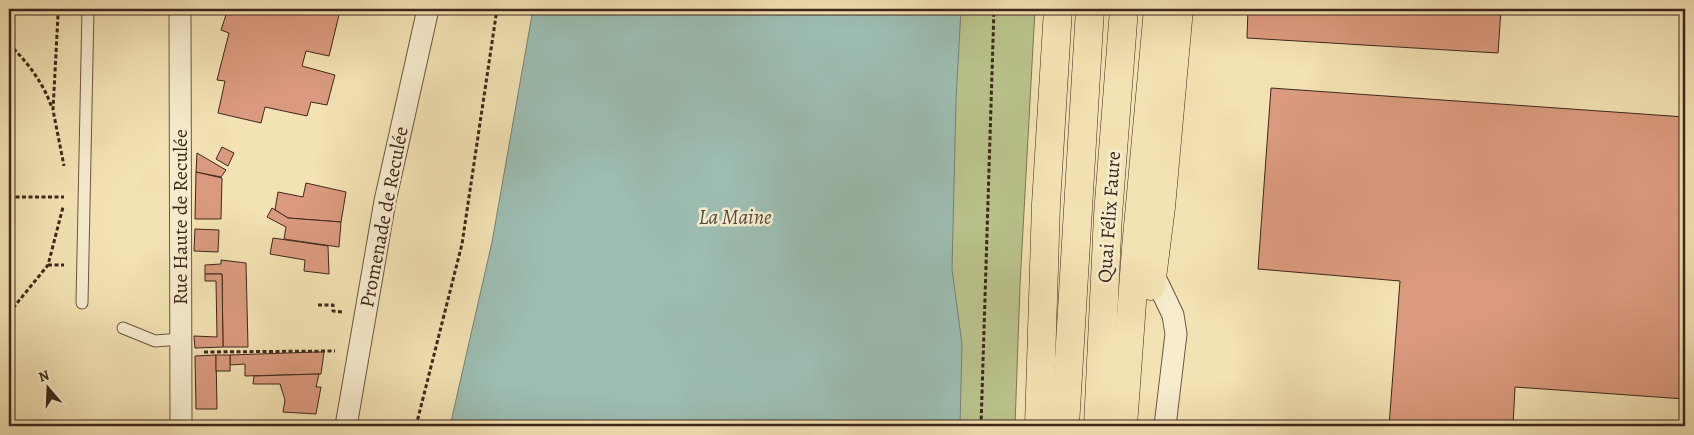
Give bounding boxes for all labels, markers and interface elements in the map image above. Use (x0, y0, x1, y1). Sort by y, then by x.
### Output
street label: Promenade de Reculée (353, 124, 415, 310)
street label: Rue Haute de Reculée (167, 129, 194, 305)
street label: Quai Félix Faure (1091, 150, 1127, 284)
water label: La Maine (698, 203, 772, 231)
north arrow (22, 362, 72, 412)
text: N (36, 366, 52, 387)

